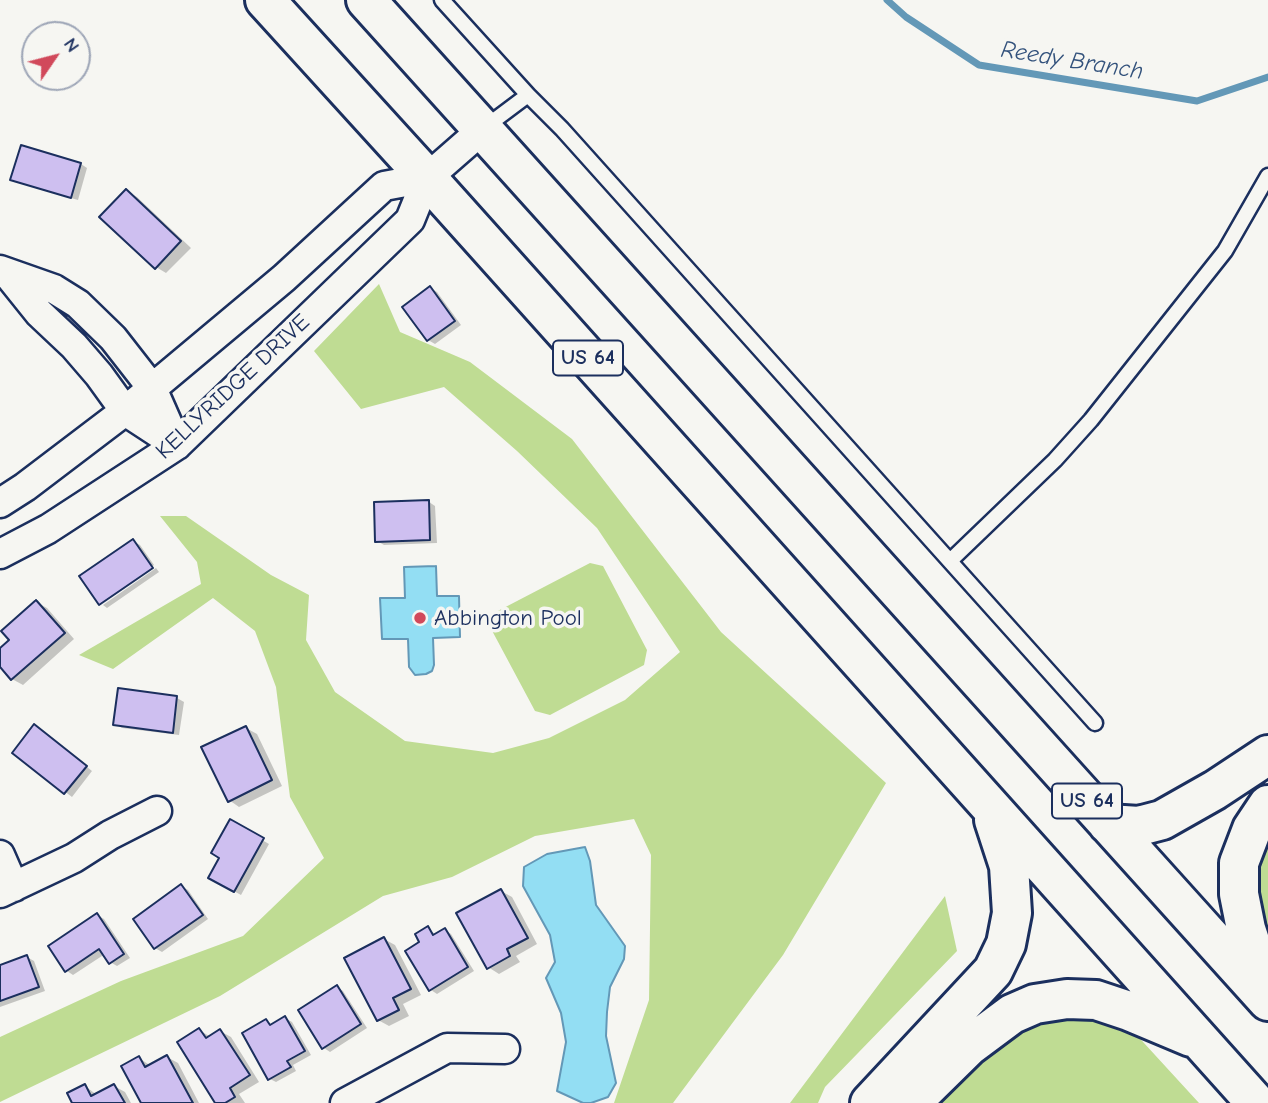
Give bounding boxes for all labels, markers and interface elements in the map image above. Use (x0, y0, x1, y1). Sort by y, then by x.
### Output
north arrow (21, 21, 91, 91)
text: N (59, 34, 84, 56)
water label: Reedy Branch (999, 36, 1145, 86)
street label: KELLYRIDGE DRIVE (150, 309, 316, 465)
road number: US 64 (553, 340, 623, 376)
place label: Abbington Pool (434, 604, 582, 632)
marker: Abbington Pool (412, 610, 428, 626)
road number: US 64 (1052, 784, 1122, 818)

